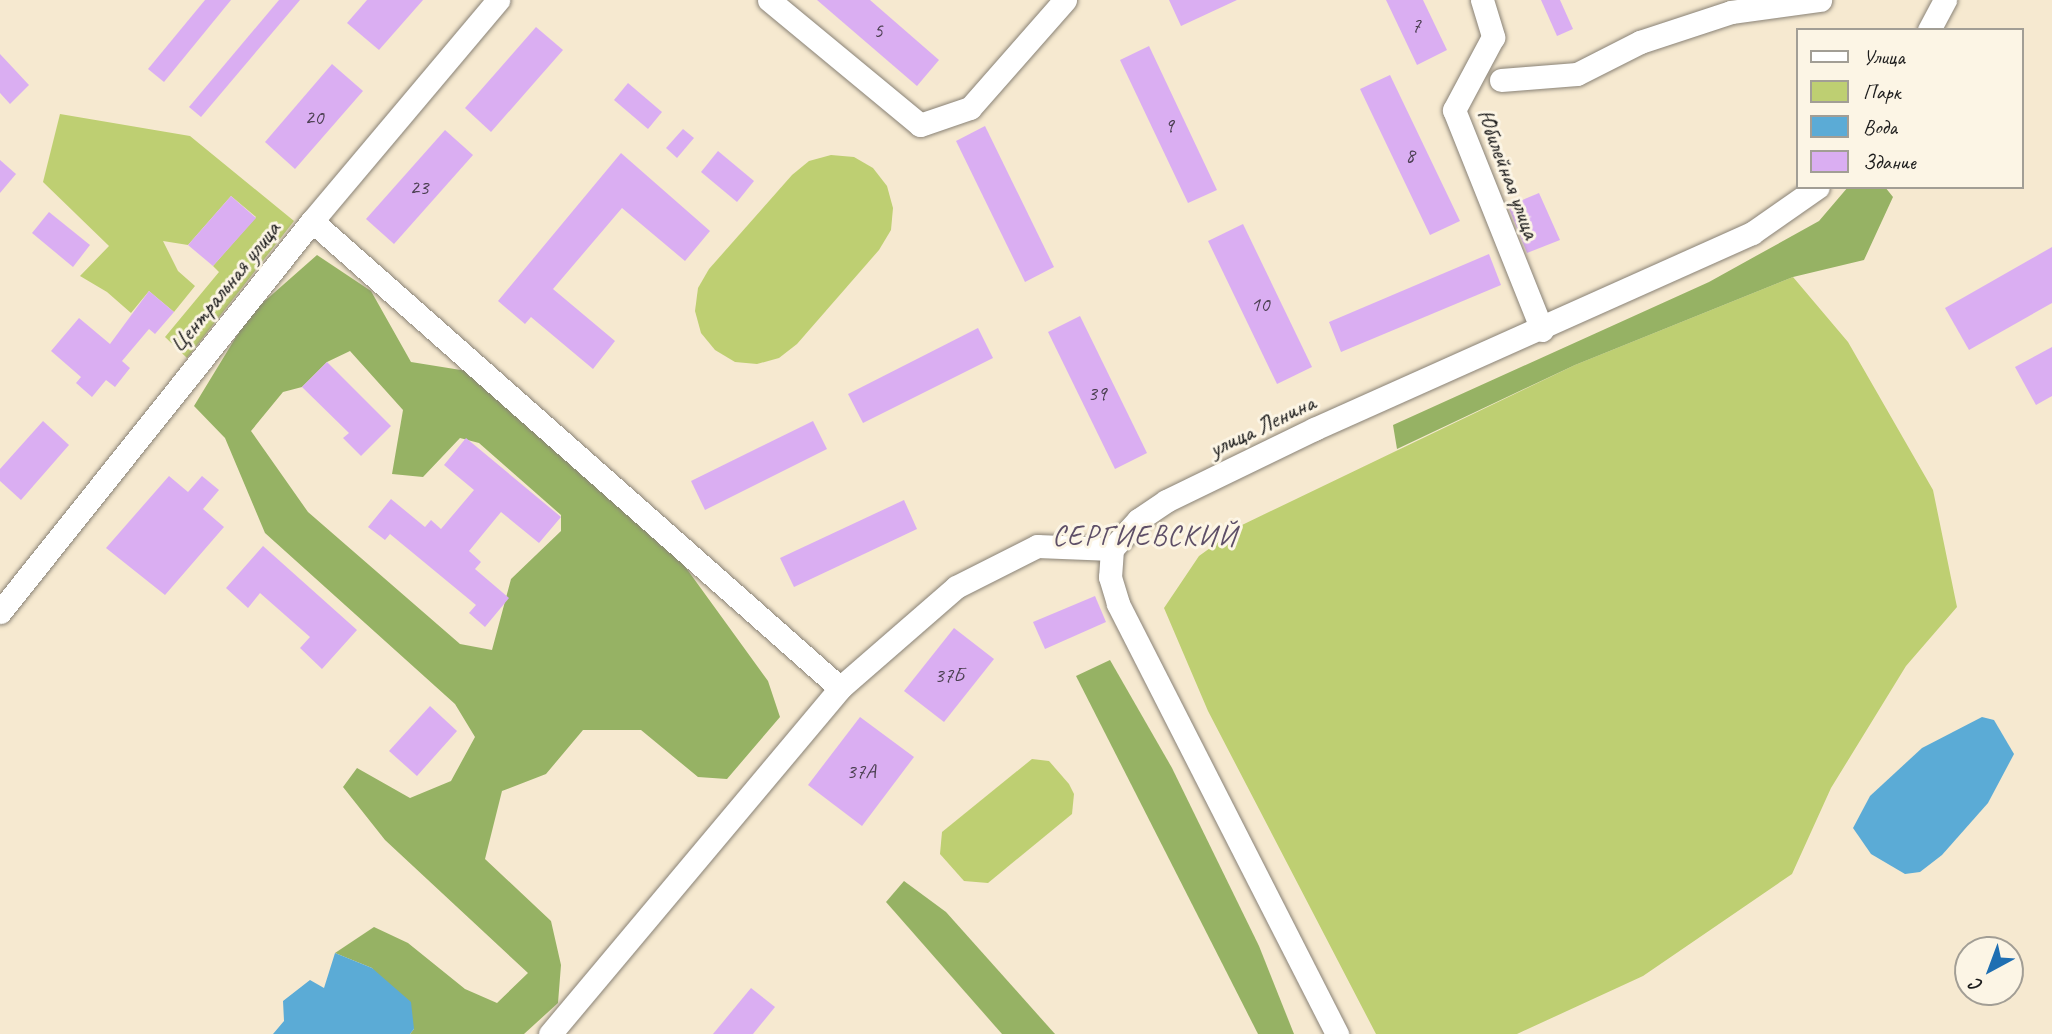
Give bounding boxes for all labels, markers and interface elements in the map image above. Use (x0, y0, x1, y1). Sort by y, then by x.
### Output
house number: 7 (1411, 12, 1421, 38)
house number: 5 (873, 17, 883, 43)
legend (1797, 28, 2024, 189)
text: Улица (1863, 44, 1905, 70)
text: Парк (1863, 79, 1900, 105)
house number: 20 (305, 104, 323, 130)
street label: Юбилейная улица (1470, 104, 1546, 244)
house number: 9 (1164, 112, 1174, 138)
text: Вода (1863, 114, 1897, 140)
house number: 8 (1405, 142, 1415, 168)
text: Здание (1863, 149, 1916, 175)
house number: 23 (410, 174, 428, 200)
street label: Центральная улица (163, 215, 287, 359)
house number: 10 (1251, 291, 1269, 317)
house number: 39 (1088, 380, 1106, 406)
street label: улица Ленина (1205, 388, 1319, 464)
district label: СЕРГИЕВСКИЙ (1053, 519, 1237, 553)
house number: 37Б (934, 662, 964, 688)
house number: 37А (846, 758, 876, 784)
north arrow (1954, 936, 2024, 1006)
text: С (1965, 973, 1988, 997)

